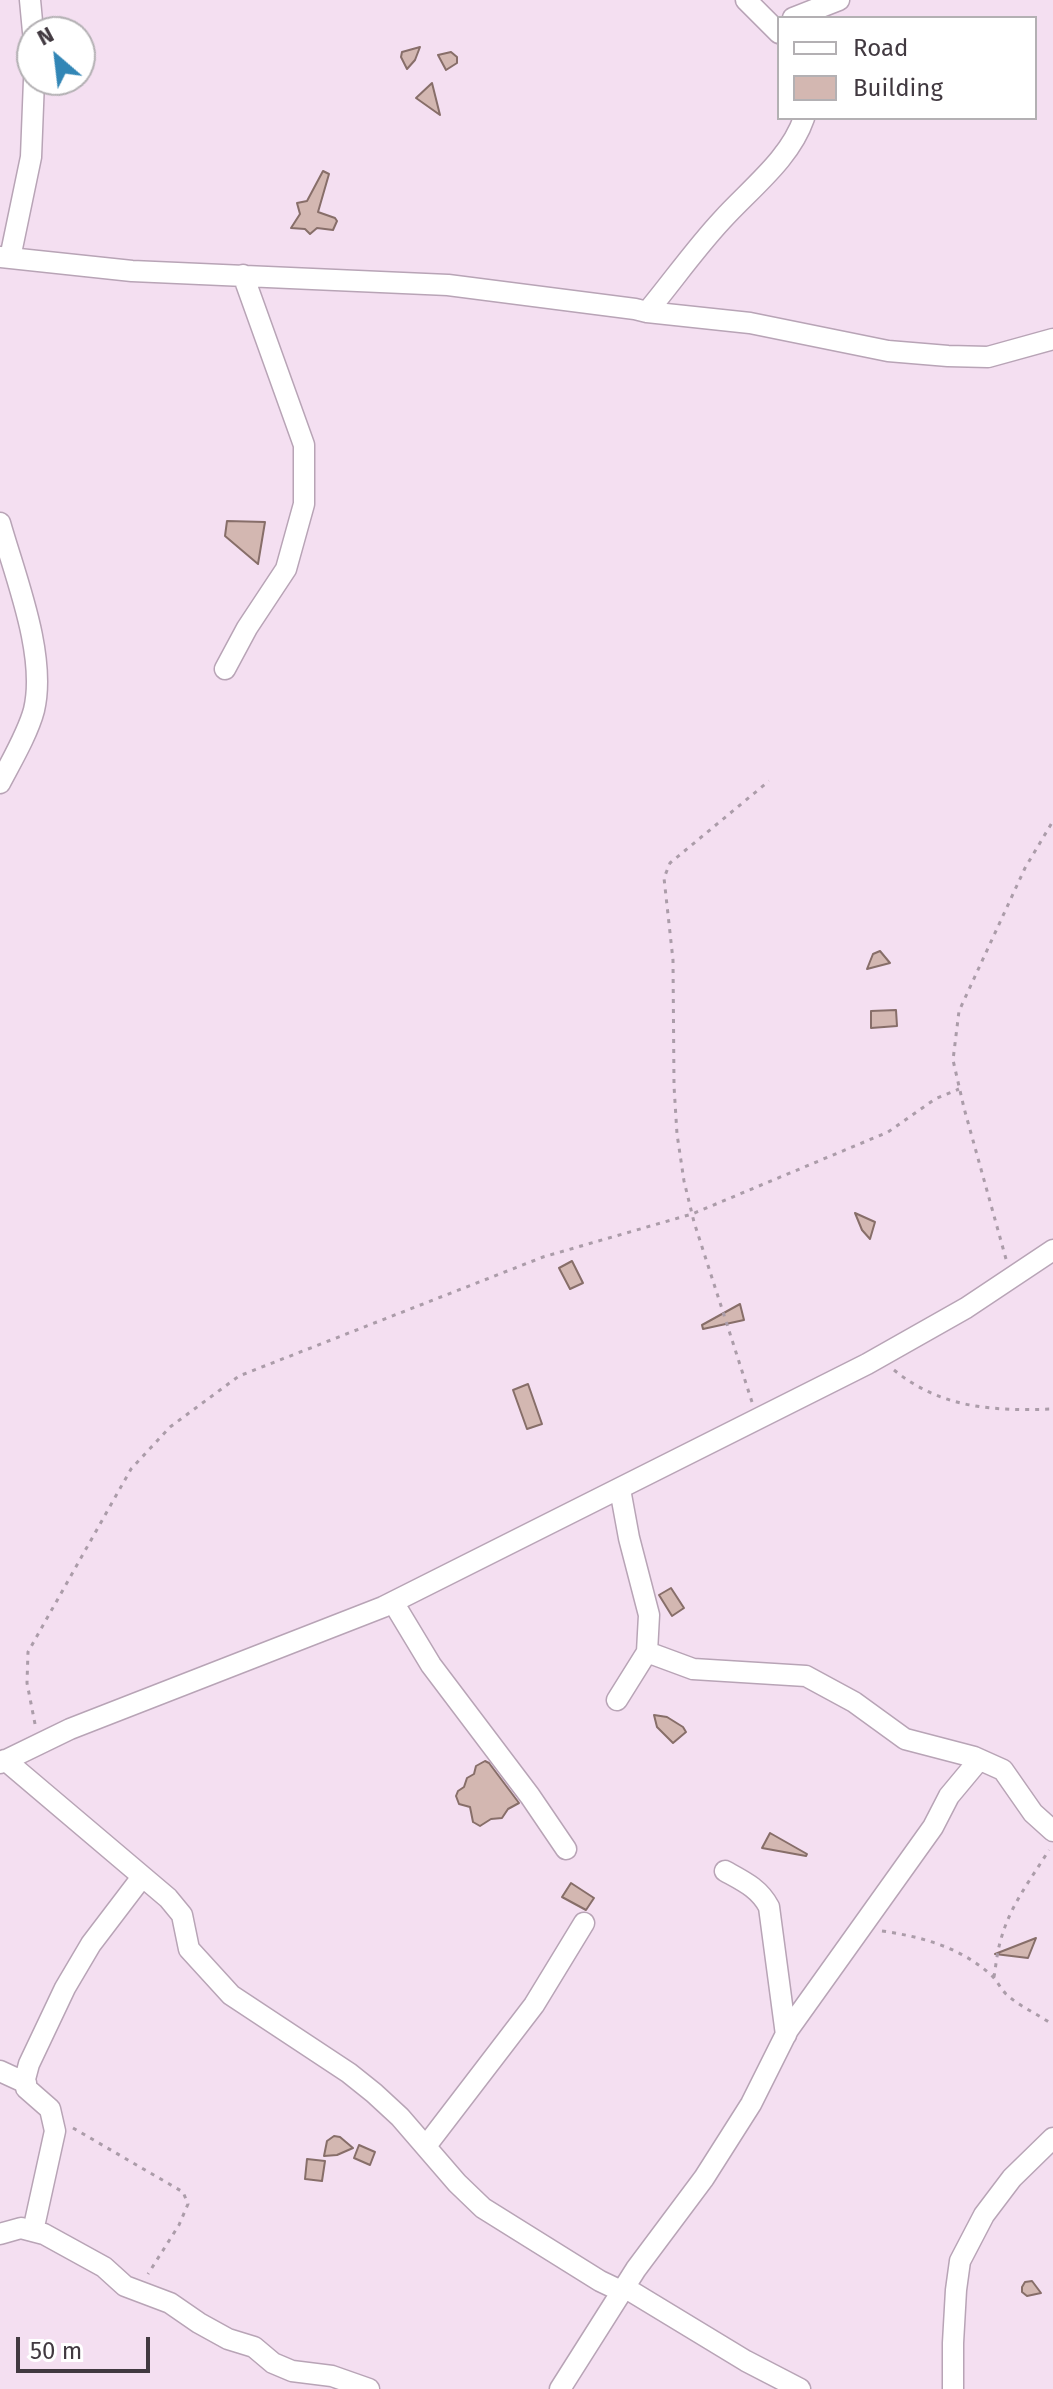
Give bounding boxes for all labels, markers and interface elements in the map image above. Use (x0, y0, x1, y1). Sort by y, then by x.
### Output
north arrow (16, 16, 96, 96)
legend (777, 16, 1037, 120)
text: N (33, 21, 58, 51)
text: Road (853, 34, 908, 62)
text: Building (853, 74, 943, 102)
scale bar (20, 2321, 154, 2371)
text: 50 m (30, 2337, 82, 2365)

